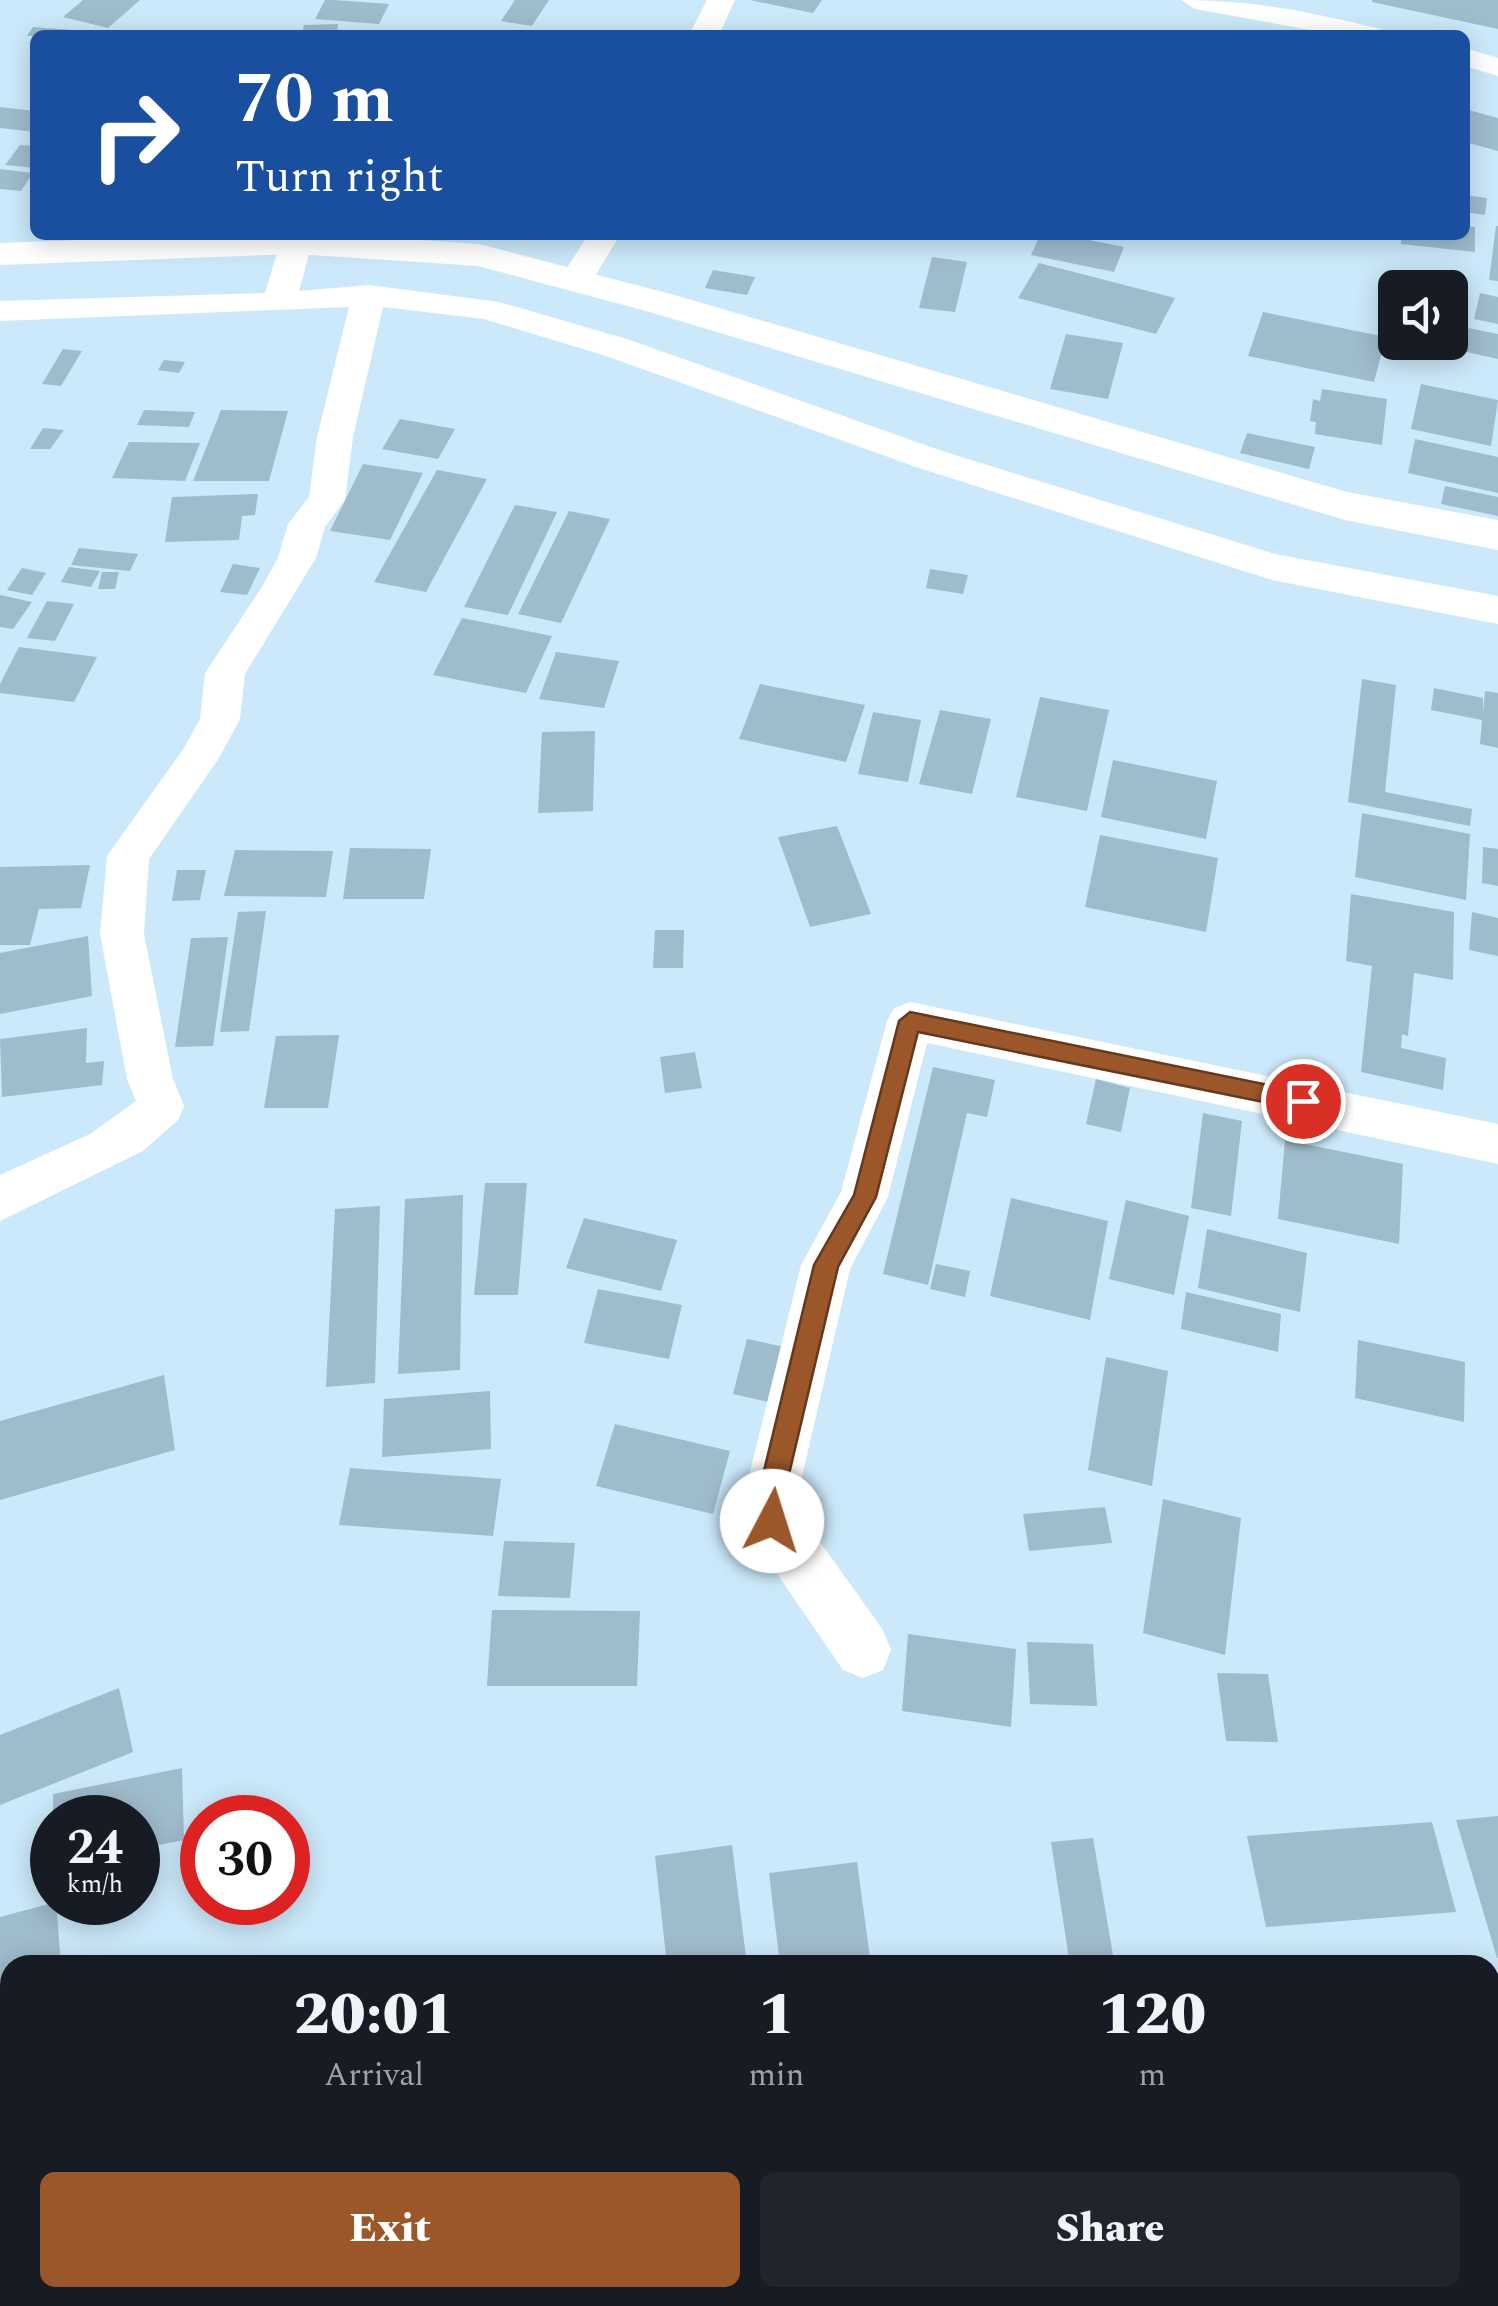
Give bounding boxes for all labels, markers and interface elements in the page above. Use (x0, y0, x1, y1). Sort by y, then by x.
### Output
text: 70 m (235, 47, 394, 153)
icon: right (70, 70, 200, 200)
text: Turn right (235, 143, 444, 212)
map controls (1378, 270, 1468, 360)
button: sound (1378, 270, 1468, 360)
pin (1261, 1059, 1346, 1144)
icon: arrive (1276, 1074, 1331, 1129)
position arrow (720, 1469, 824, 1573)
speed limit sign: 30 (180, 1795, 310, 1925)
text: 24 (67, 1810, 123, 1886)
text: km/h (67, 1866, 123, 1904)
text: 20:01 (294, 1969, 455, 2061)
text: 1 (758, 1969, 794, 2061)
text: 120 (1098, 1969, 1206, 2061)
text: Arrival (324, 2051, 424, 2100)
text: min (748, 2051, 804, 2100)
text: m (1138, 2051, 1166, 2100)
button: Exit (40, 2172, 740, 2287)
button: Share (760, 2172, 1460, 2287)

